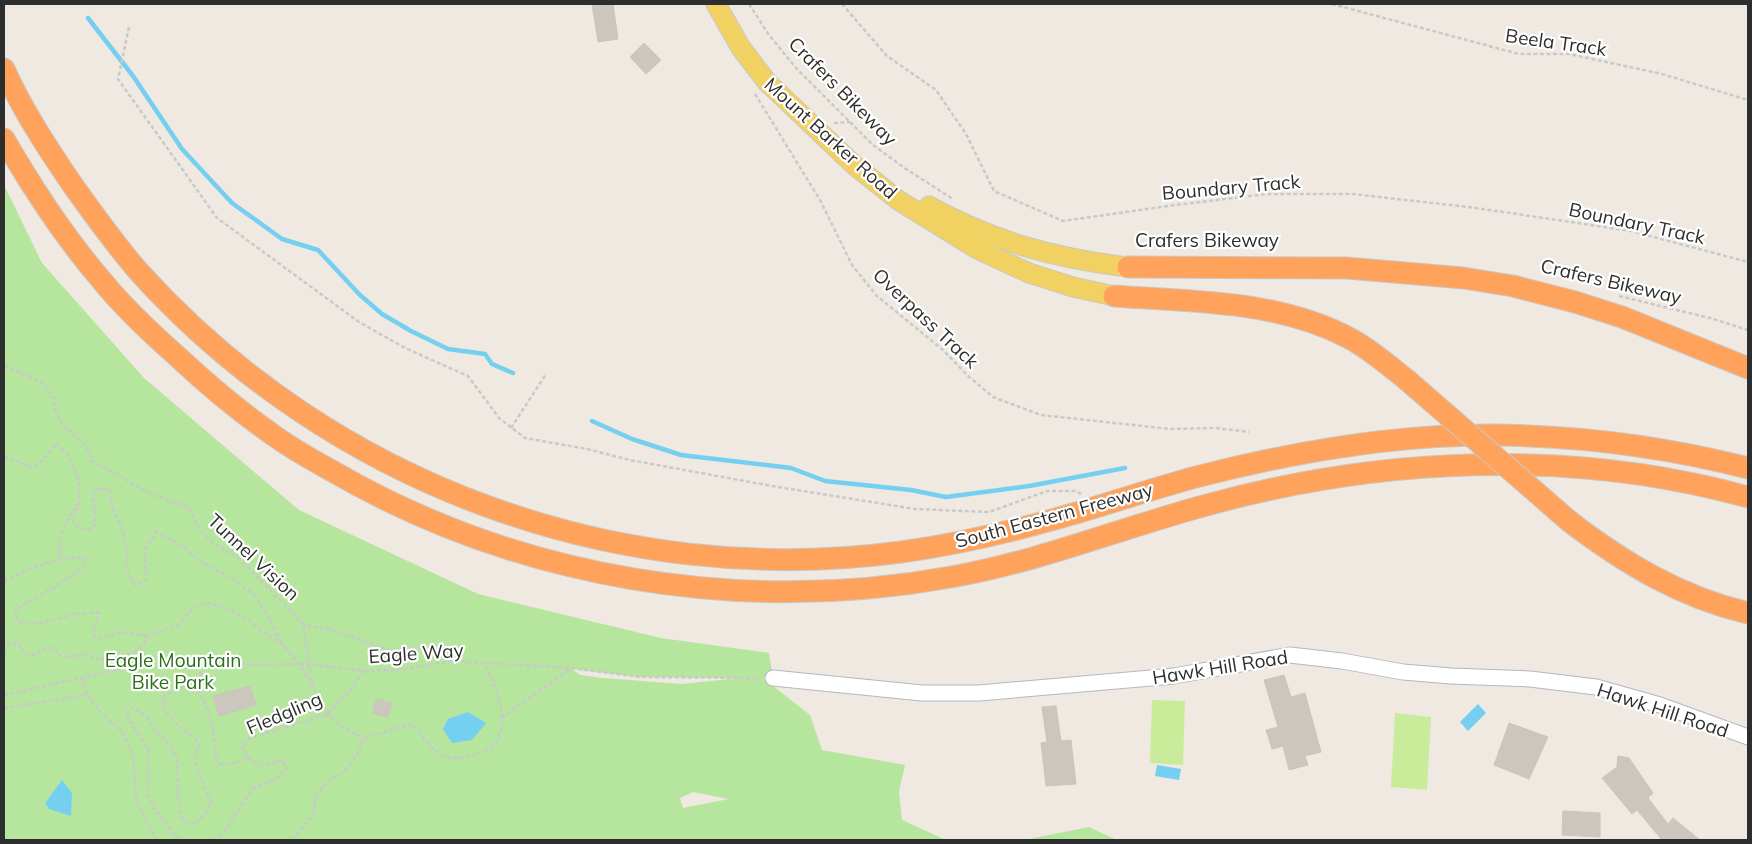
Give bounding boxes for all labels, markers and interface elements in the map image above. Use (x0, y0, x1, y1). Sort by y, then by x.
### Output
street label: Beela Track (1504, 23, 1608, 61)
street label: Crafers Bikeway (784, 32, 902, 150)
street label: Mount Barker Road (760, 72, 902, 204)
street label: Boundary Track (1161, 169, 1301, 205)
street label: Boundary Track (1567, 197, 1707, 249)
street label: Crafers Bikeway (1135, 228, 1279, 252)
street label: Crafers Bikeway (1538, 253, 1684, 309)
street label: Overpass Track (868, 263, 984, 373)
street label: South Eastern Freeway (953, 477, 1155, 553)
street label: Tunnel Vision (203, 508, 305, 606)
street label: Eagle Way (368, 638, 464, 668)
street label: Hawk Hill Road (1151, 644, 1289, 690)
park label: Eagle Mountain Bike Park (105, 648, 241, 694)
street label: Hawk Hill Road (1594, 677, 1732, 743)
street label: Fledgling (242, 686, 326, 740)

